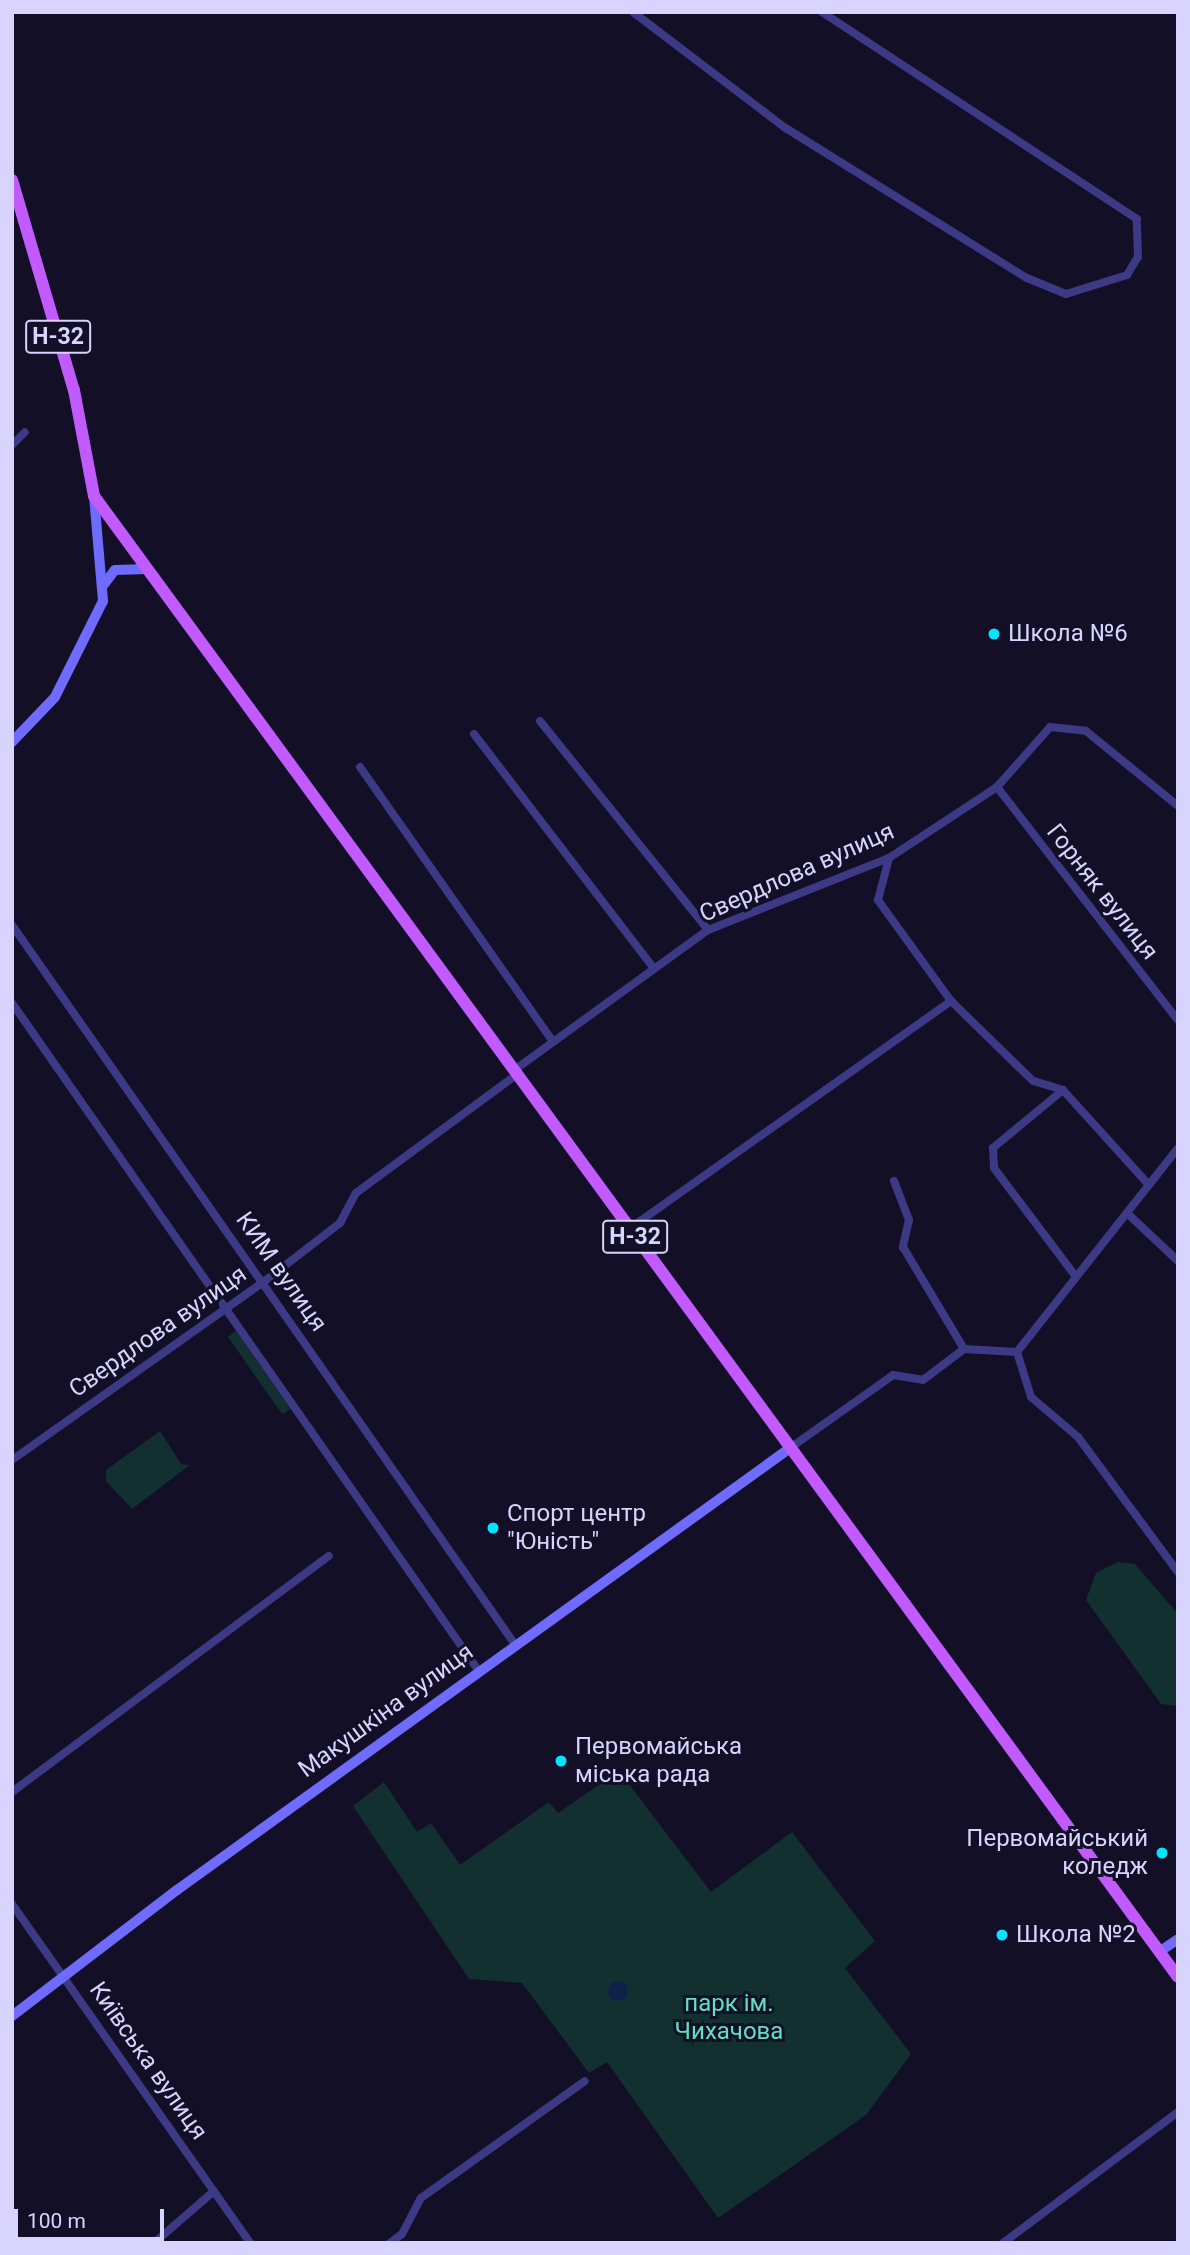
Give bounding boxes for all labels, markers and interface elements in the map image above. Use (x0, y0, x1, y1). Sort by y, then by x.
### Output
road number: Н-32 (25, 318, 91, 356)
place label: Школа №6 (1008, 620, 1128, 648)
marker: Школа №6 (986, 626, 1002, 642)
street label: Свердлова вулиця (695, 817, 899, 929)
street label: Горняк вулиця (1040, 819, 1164, 965)
street label: КИМ вулиця (229, 1207, 333, 1337)
road number: Н-32 (602, 1218, 668, 1256)
street label: Свердлова вулиця (64, 1260, 252, 1404)
place label: Спорт центр "Юність" (507, 1500, 646, 1556)
marker: Спорт центр "Юність" (485, 1520, 501, 1536)
street label: Макушкіна вулиця (293, 1638, 479, 1784)
place label: Первомайська міська рада (575, 1733, 742, 1789)
marker: Первомайська міська рада (553, 1753, 569, 1769)
place label: Первомайський коледж (966, 1825, 1148, 1881)
marker: Первомайський коледж (1154, 1845, 1170, 1861)
place label: Школа №2 (1016, 1921, 1136, 1949)
marker: Школа №2 (994, 1927, 1010, 1943)
street label: Київська вулиця (83, 1977, 213, 2145)
park label: парк ім. Чихачова (675, 1990, 783, 2046)
scale bar (18, 2196, 168, 2240)
text: 100 m (27, 2209, 86, 2233)

